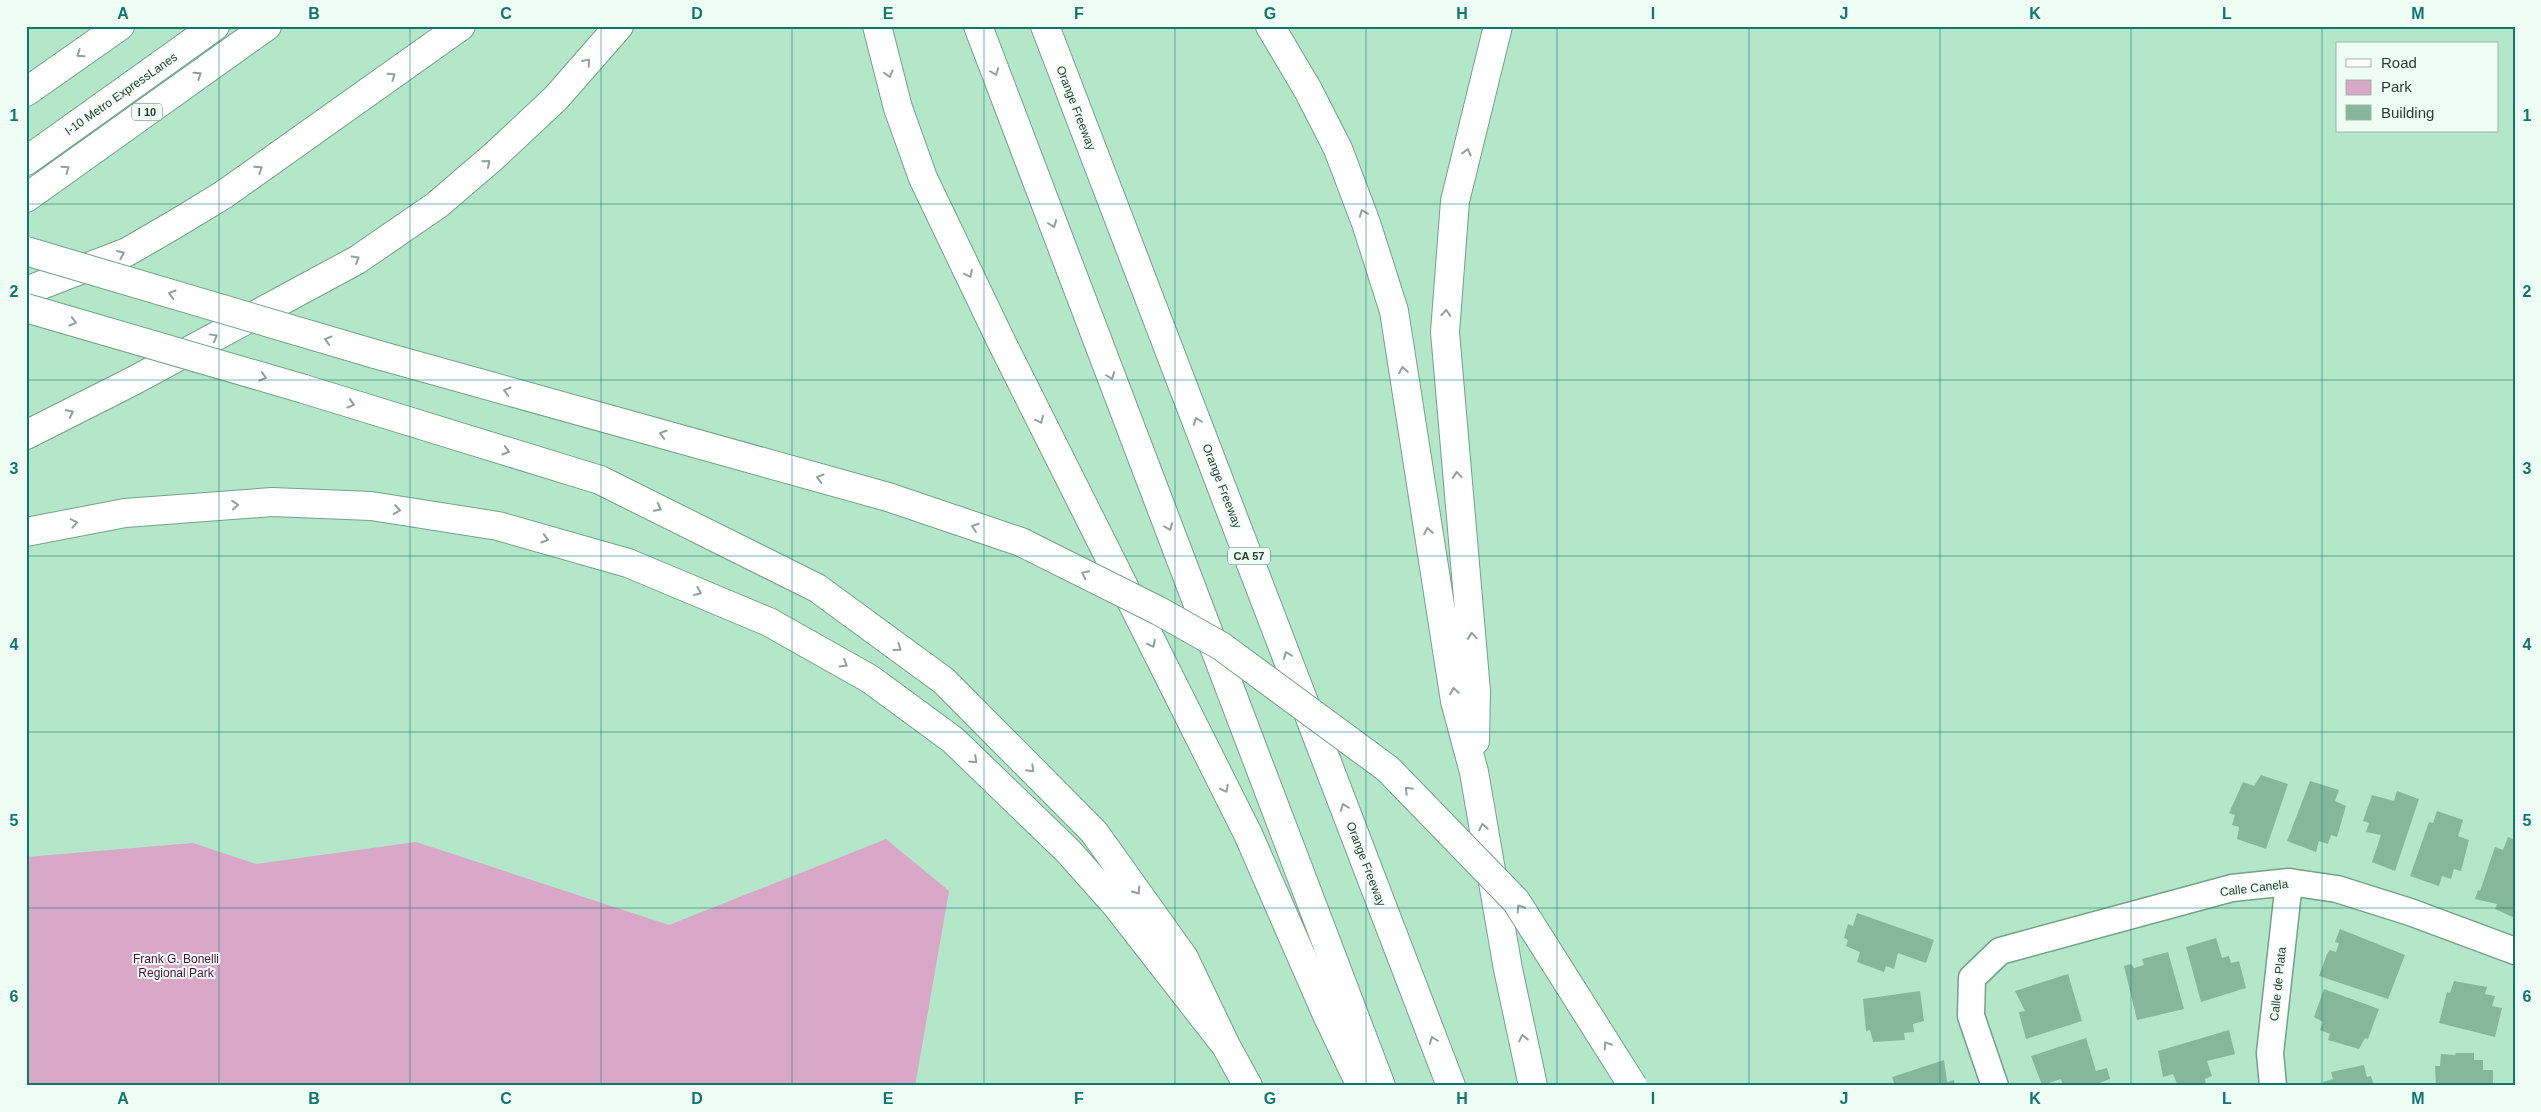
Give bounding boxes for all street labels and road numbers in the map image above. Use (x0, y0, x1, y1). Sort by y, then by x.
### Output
street label: I-10 Metro ExpressLanes (62, 50, 180, 138)
street label: Orange Freeway (1053, 64, 1099, 152)
road number: I 10 (132, 104, 162, 120)
street label: Orange Freeway (1199, 442, 1245, 530)
road number: CA 57 (1228, 548, 1270, 564)
street label: Orange Freeway (1343, 820, 1389, 908)
street label: Calle Canela (2219, 877, 2289, 899)
street label: Calle de Plata (2267, 946, 2289, 1022)

